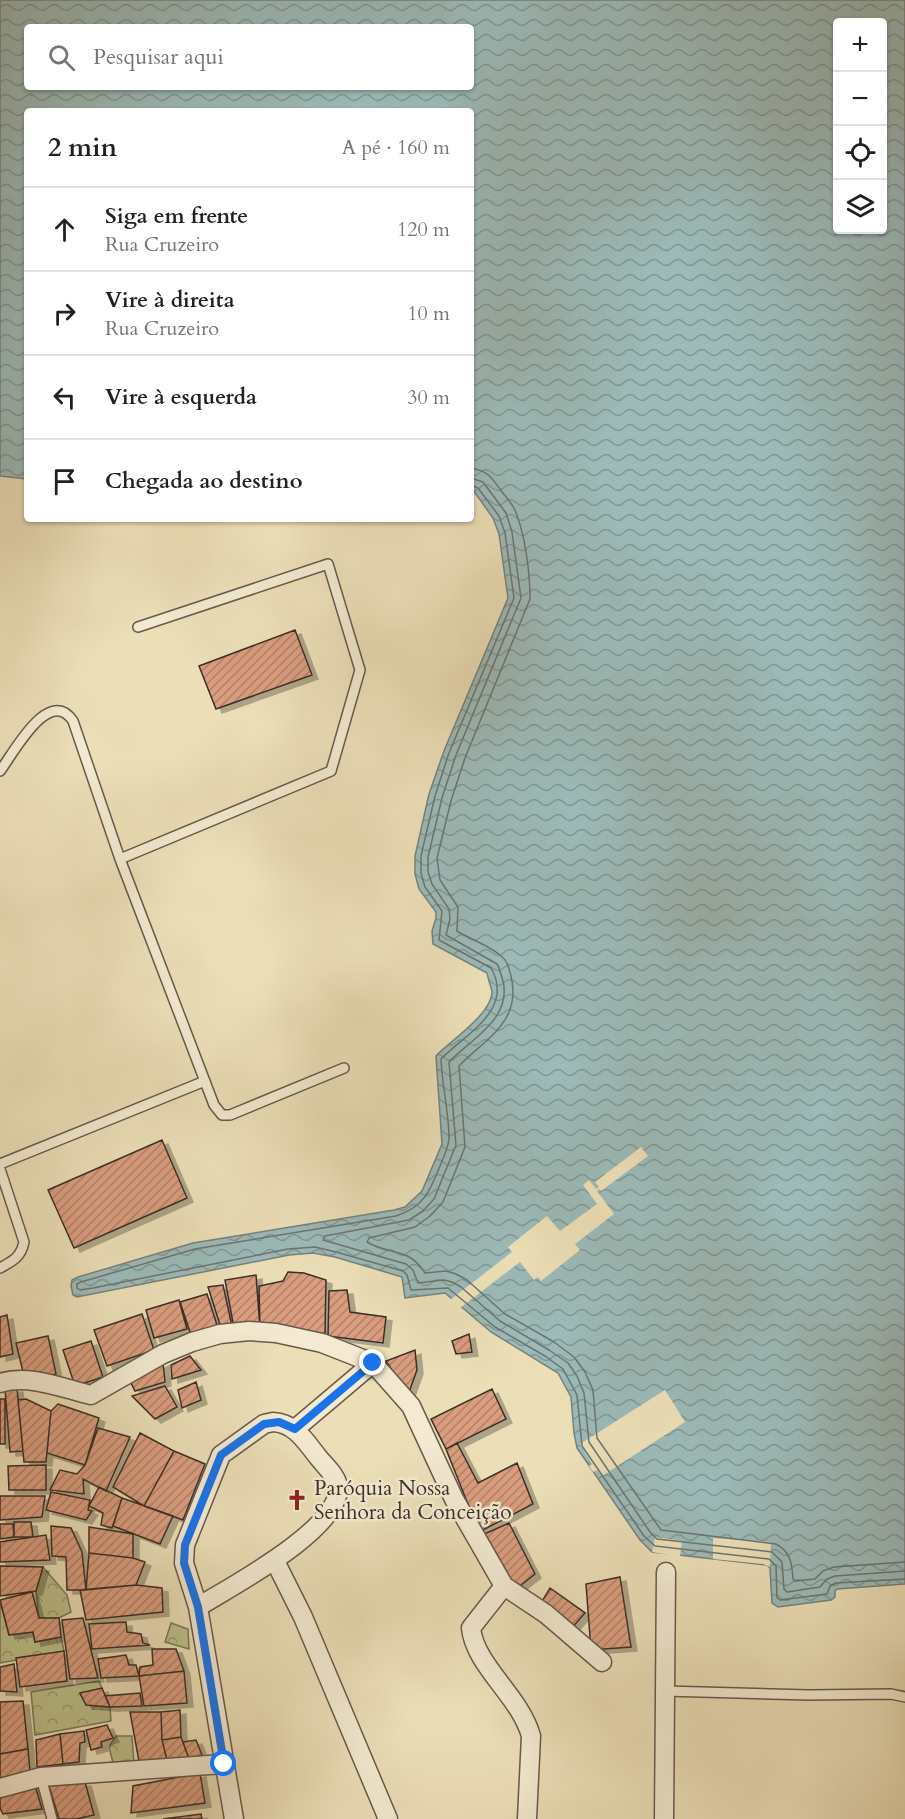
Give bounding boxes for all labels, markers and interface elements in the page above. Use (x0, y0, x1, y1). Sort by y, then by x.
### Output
map controls (833, 18, 887, 234)
button: + (833, 18, 887, 72)
search box (24, 24, 474, 90)
icon: search (45, 41, 78, 74)
text: Pesquisar aqui (93, 42, 224, 72)
button: − (833, 72, 887, 126)
button: locate (833, 126, 887, 180)
text: 2 min (48, 130, 117, 165)
text: A pé · 160 m (342, 134, 450, 161)
button: layers (833, 180, 887, 234)
text: Siga em frente (105, 201, 248, 231)
icon: ahead (48, 213, 81, 246)
text: 120 m (397, 216, 450, 243)
text: Rua Cruzeiro (105, 231, 219, 258)
text: Vire à direita (105, 285, 235, 315)
icon: right (48, 297, 81, 330)
text: 10 m (407, 300, 450, 327)
text: Rua Cruzeiro (105, 315, 219, 342)
icon: left (48, 381, 81, 414)
text: Vire à esquerda (105, 382, 257, 412)
text: 30 m (407, 384, 450, 411)
icon: arrive (48, 465, 81, 498)
text: Chegada ao destino (105, 466, 303, 496)
route end (359, 1349, 385, 1375)
place label: Paróquia Nossa Senhora da Conceição (314, 1474, 512, 1527)
church icon: Paróquia Nossa Senhora da Conceição (285, 1488, 309, 1512)
route start (210, 1750, 236, 1776)

